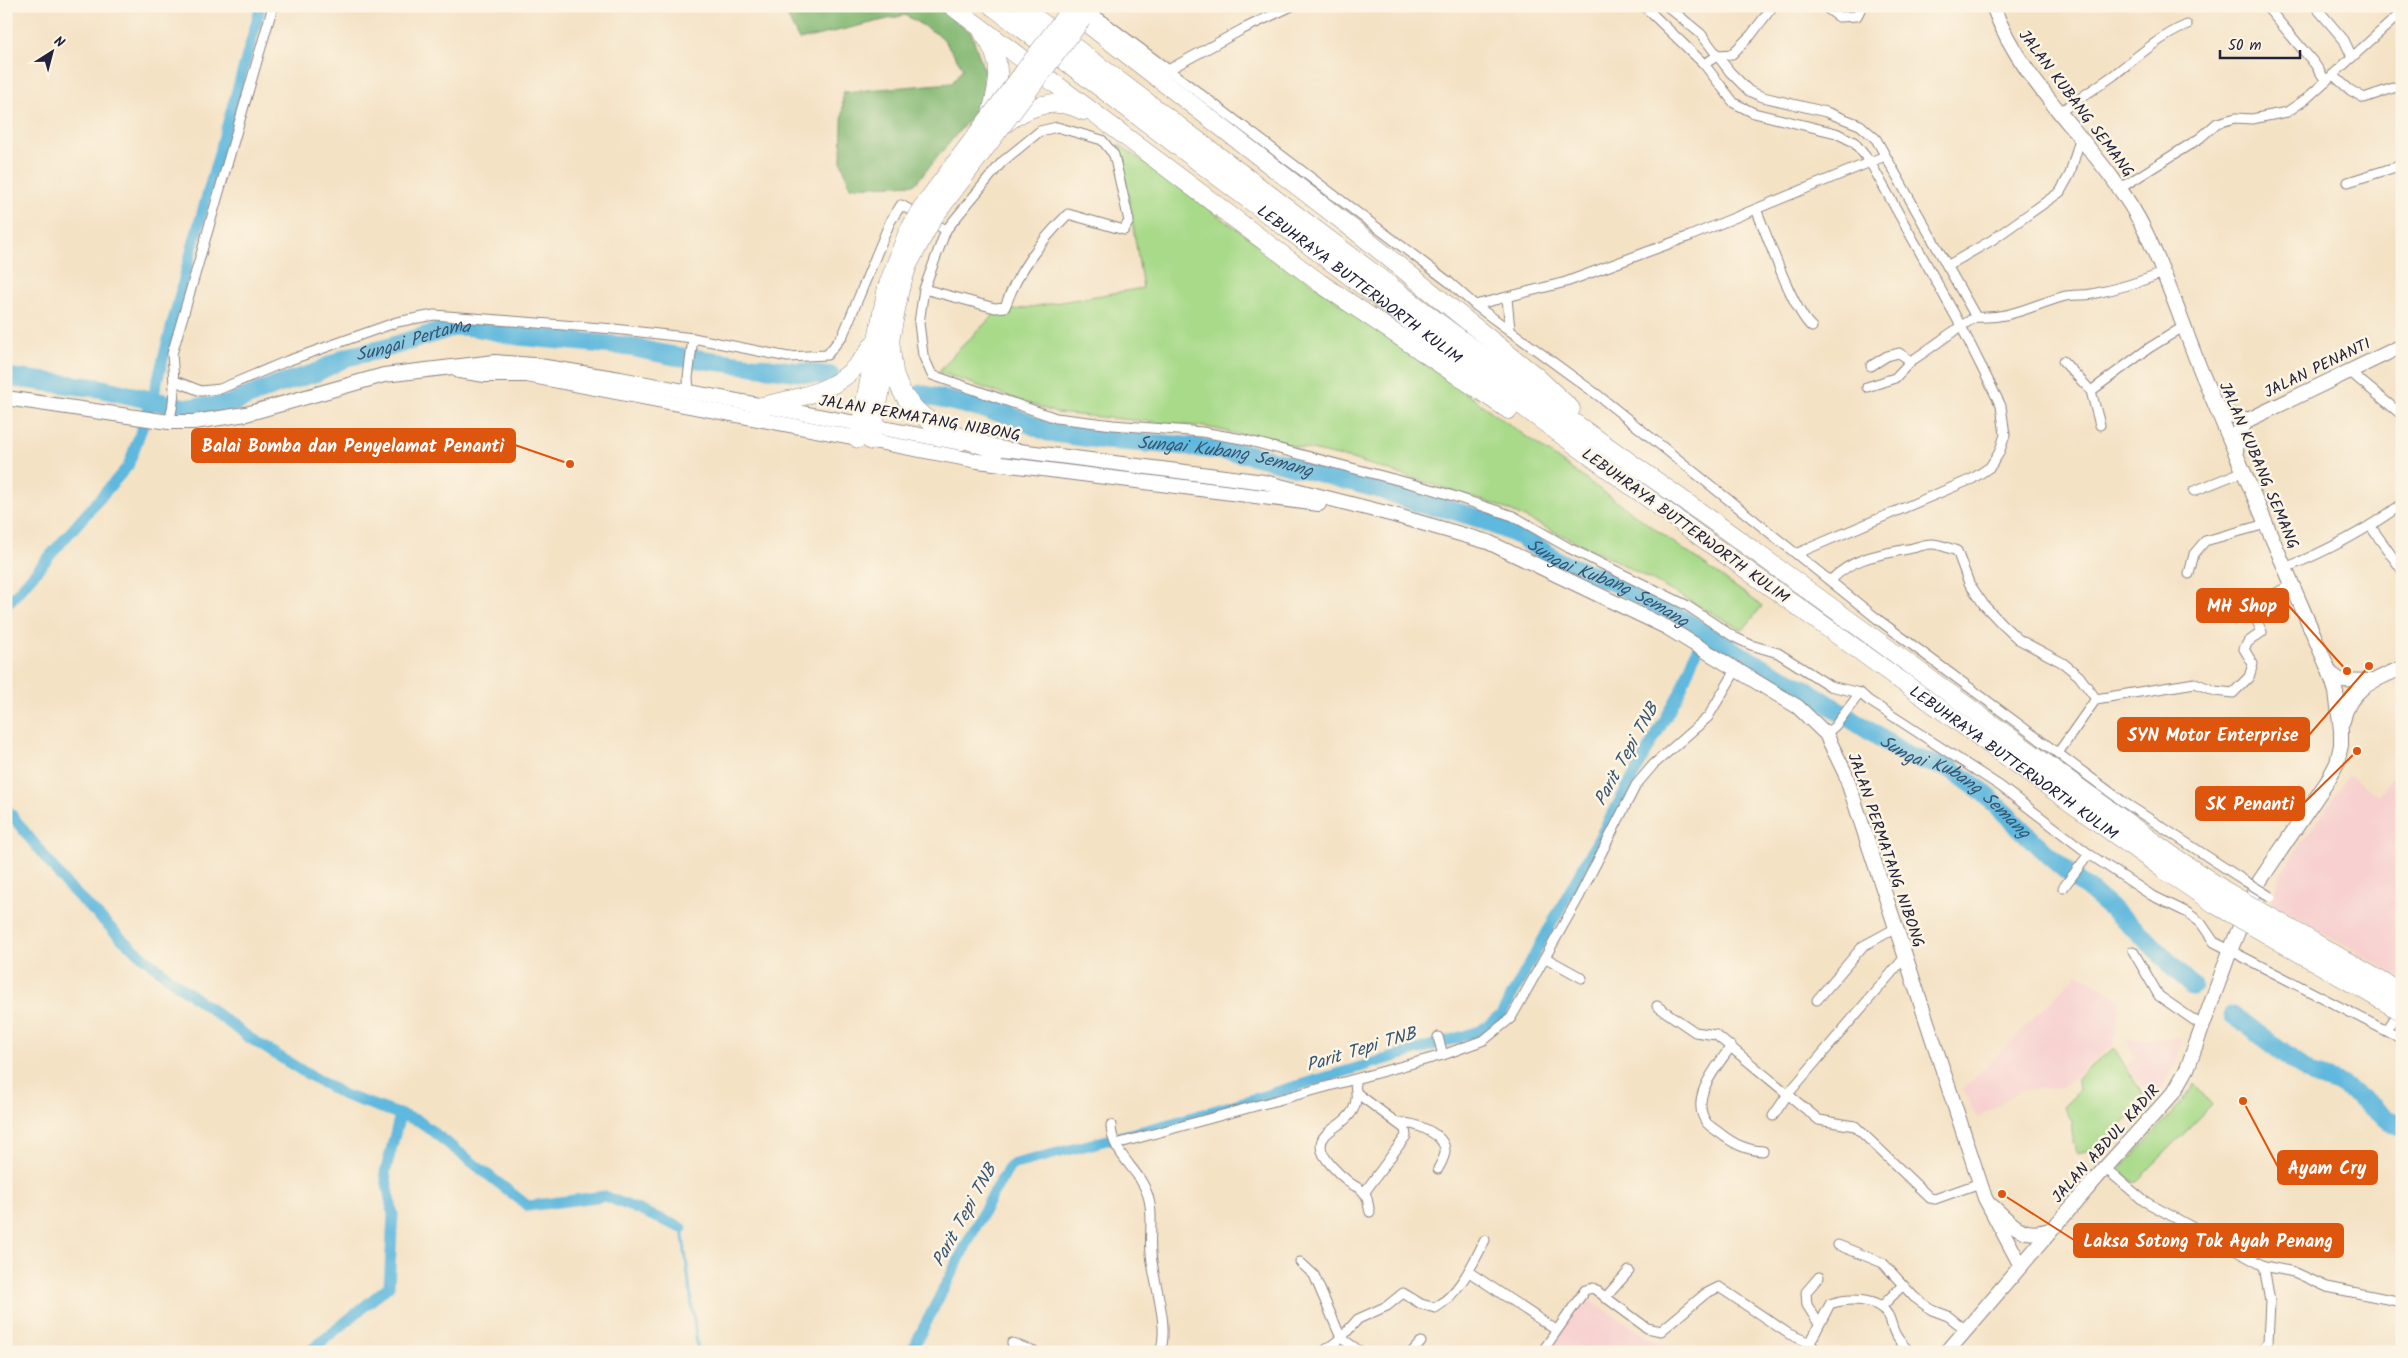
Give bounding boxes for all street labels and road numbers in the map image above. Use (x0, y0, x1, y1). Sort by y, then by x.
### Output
street label: JALAN KUBANG SEMANG (2012, 25, 2140, 183)
street label: LEBUHRAYA BUTTERWORTH KULIM (1251, 199, 1467, 371)
street label: JALAN PENANTI (2260, 332, 2375, 405)
street label: JALAN KUBANG SEMANG (2212, 378, 2305, 553)
street label: JALAN PERMATANG NIBONG (817, 388, 1023, 449)
street label: LEBUHRAYA BUTTERWORTH KULIM (1576, 442, 1794, 610)
street label: LEBUHRAYA BUTTERWORTH KULIM (1904, 680, 2123, 847)
street label: JALAN PERMATANG NIBONG (1840, 750, 1931, 951)
street label: JALAN ABDUL KADIR (2046, 1079, 2166, 1209)

